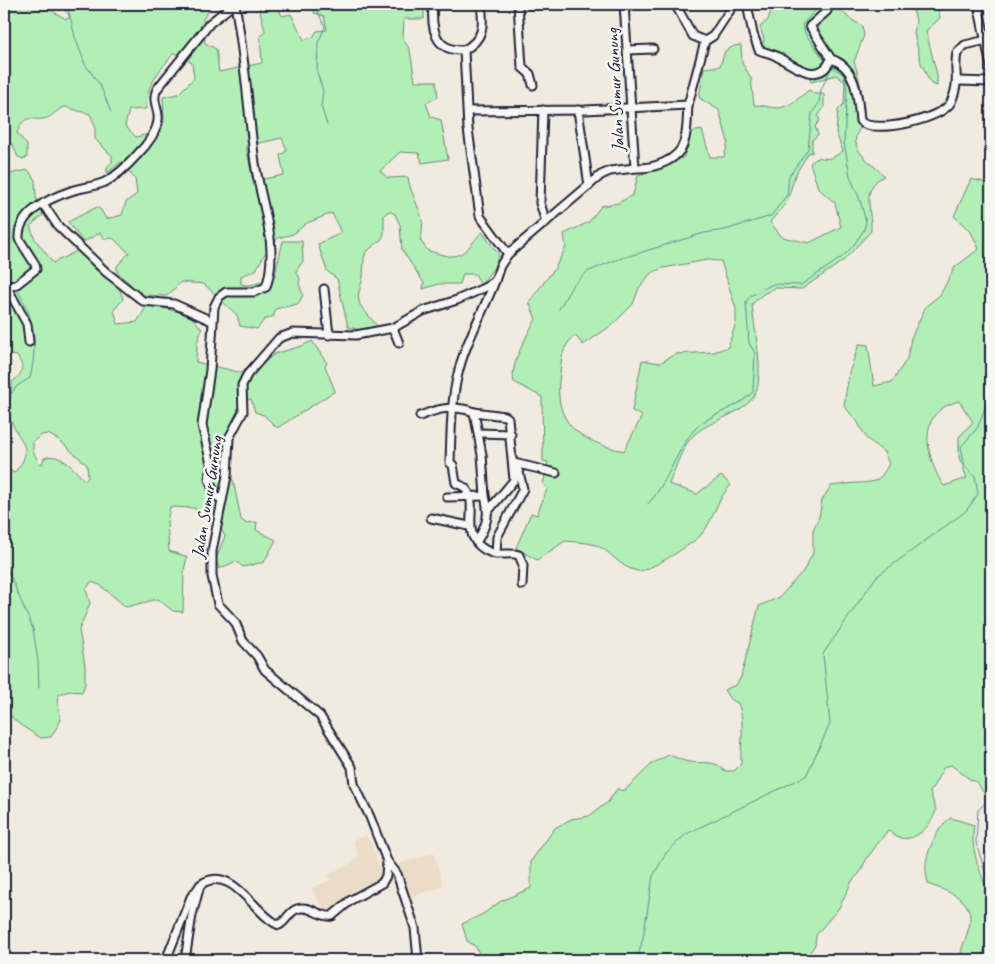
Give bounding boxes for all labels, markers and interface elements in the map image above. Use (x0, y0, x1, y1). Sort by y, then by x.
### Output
street label: Jalan Sumur Gunung (601, 26, 629, 153)
street label: Jalan Sumur Gunung (186, 433, 228, 561)

